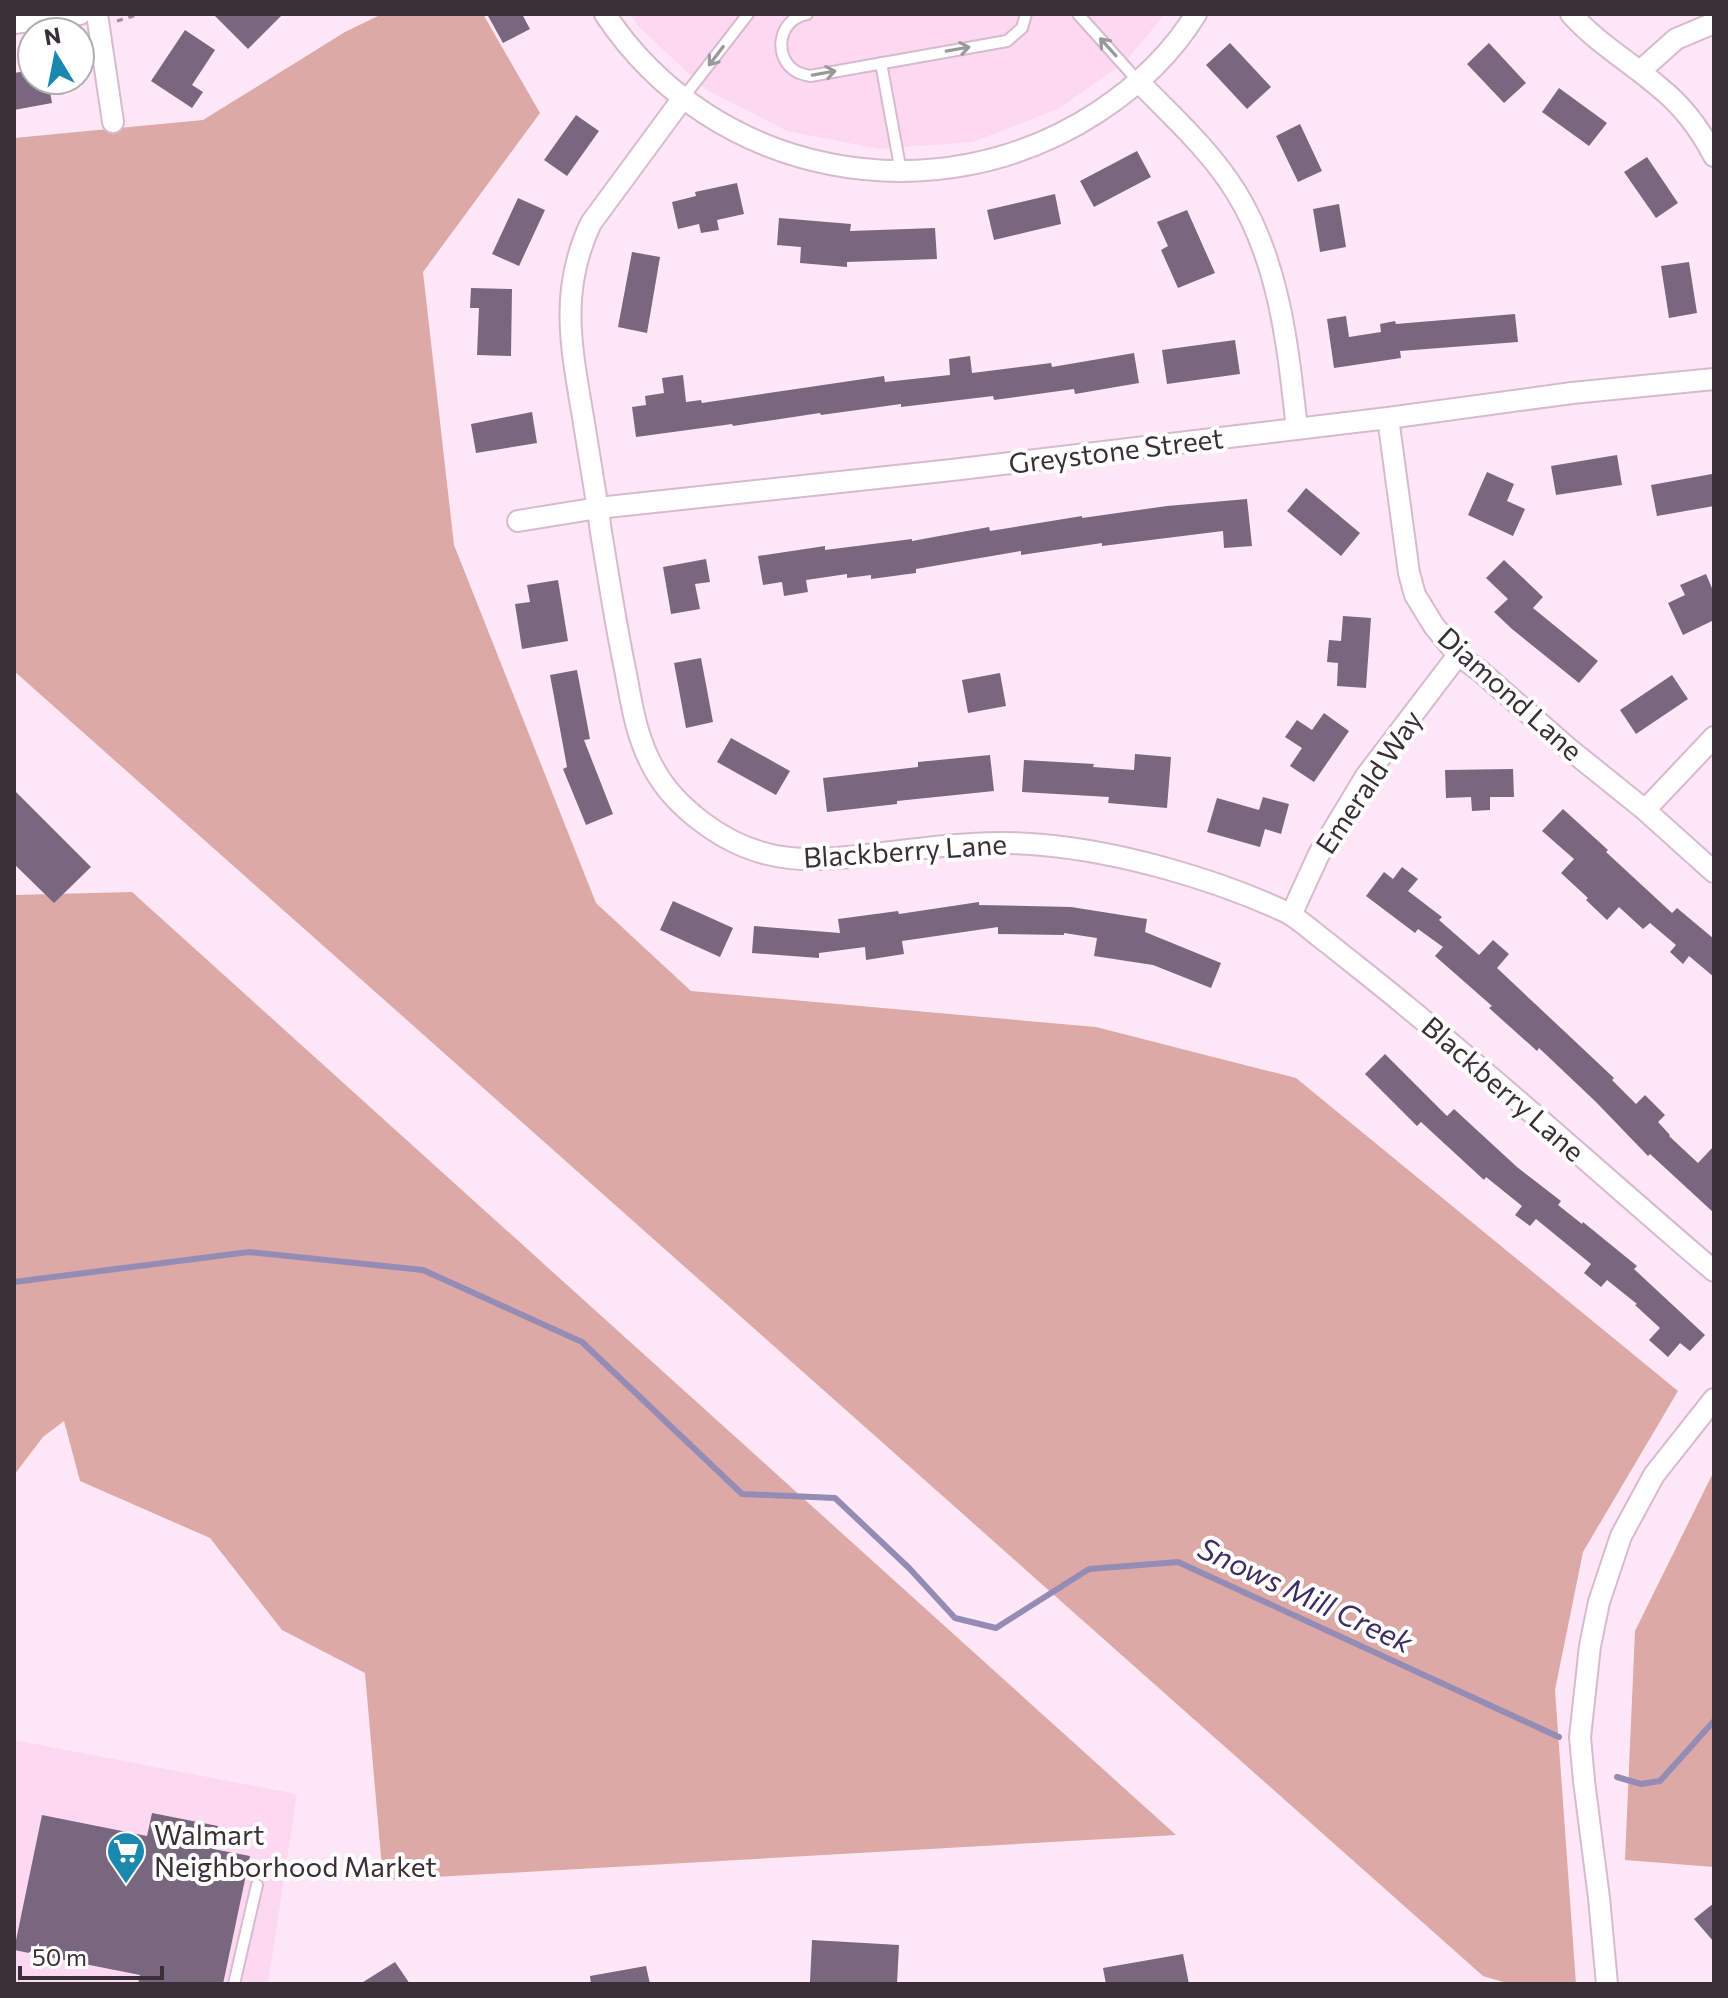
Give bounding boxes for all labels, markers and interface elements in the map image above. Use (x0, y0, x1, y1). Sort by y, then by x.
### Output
north arrow (16, 16, 96, 96)
text: N (42, 21, 63, 51)
one-way arrow (1100, 38, 1118, 58)
one-way arrow (945, 41, 970, 56)
one-way arrow (707, 45, 724, 66)
one-way arrow (811, 65, 836, 80)
street label: Greystone Street (1007, 420, 1225, 480)
street label: Diamond Lane (1431, 620, 1590, 767)
street label: Emerald Way (1308, 703, 1429, 860)
street label: Blackberry Lane (802, 826, 1008, 874)
street label: Blackberry Lane (1416, 1009, 1592, 1168)
water label: Snows Mill Creek (1193, 1528, 1420, 1660)
place label: Walmart Neighborhood Market (154, 1817, 437, 1883)
supermarket icon: Walmart Neighborhood Market (105, 1830, 147, 1885)
scale bar (20, 1930, 162, 1980)
text: 50 m (32, 1942, 87, 1971)

